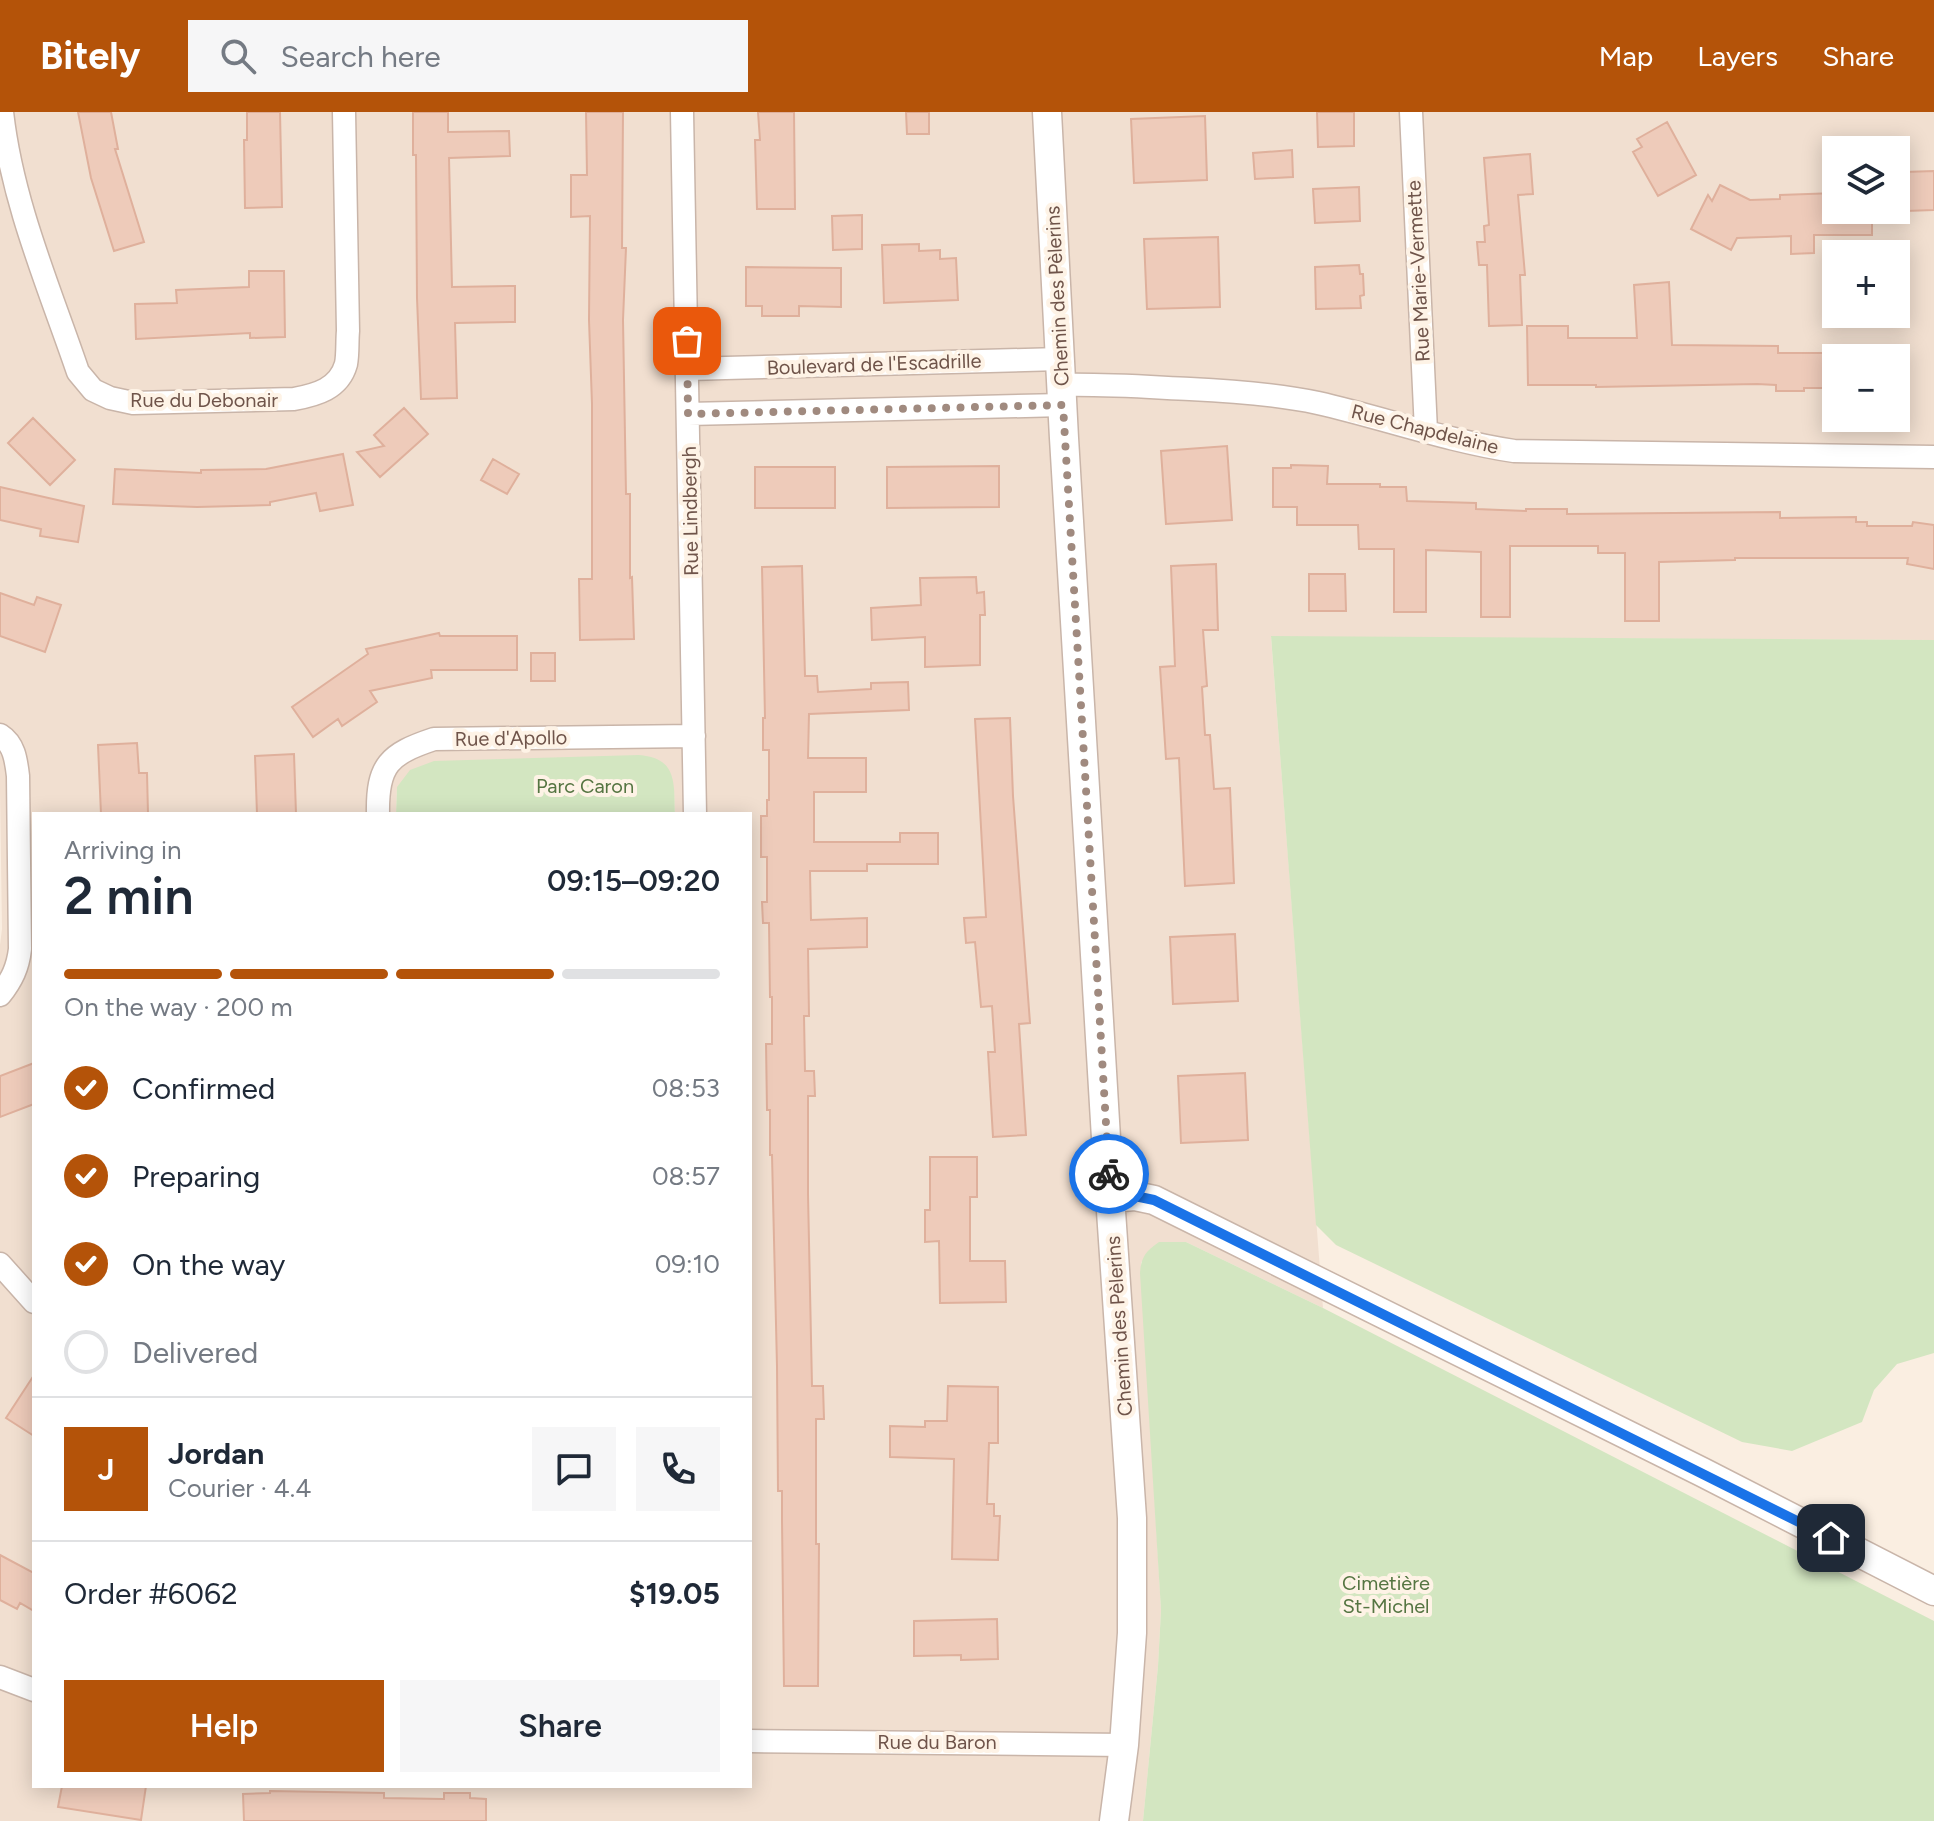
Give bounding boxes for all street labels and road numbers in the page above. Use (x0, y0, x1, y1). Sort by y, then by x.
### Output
street label: Rue Marie-Vermette (1401, 179, 1435, 363)
street label: Chemin des Pèlerins (1040, 205, 1074, 387)
street label: Boulevard de l'Escadrille (766, 348, 982, 380)
street label: Rue du Debonair (130, 388, 278, 412)
street label: Rue Chapdelaine (1349, 399, 1501, 459)
street label: Rue Lindbergh (677, 446, 703, 576)
street label: Rue d'Apollo (454, 725, 568, 751)
street label: Chemin des Pèlerins (1101, 1235, 1137, 1417)
street label: Rue du Baron (877, 1730, 997, 1754)

